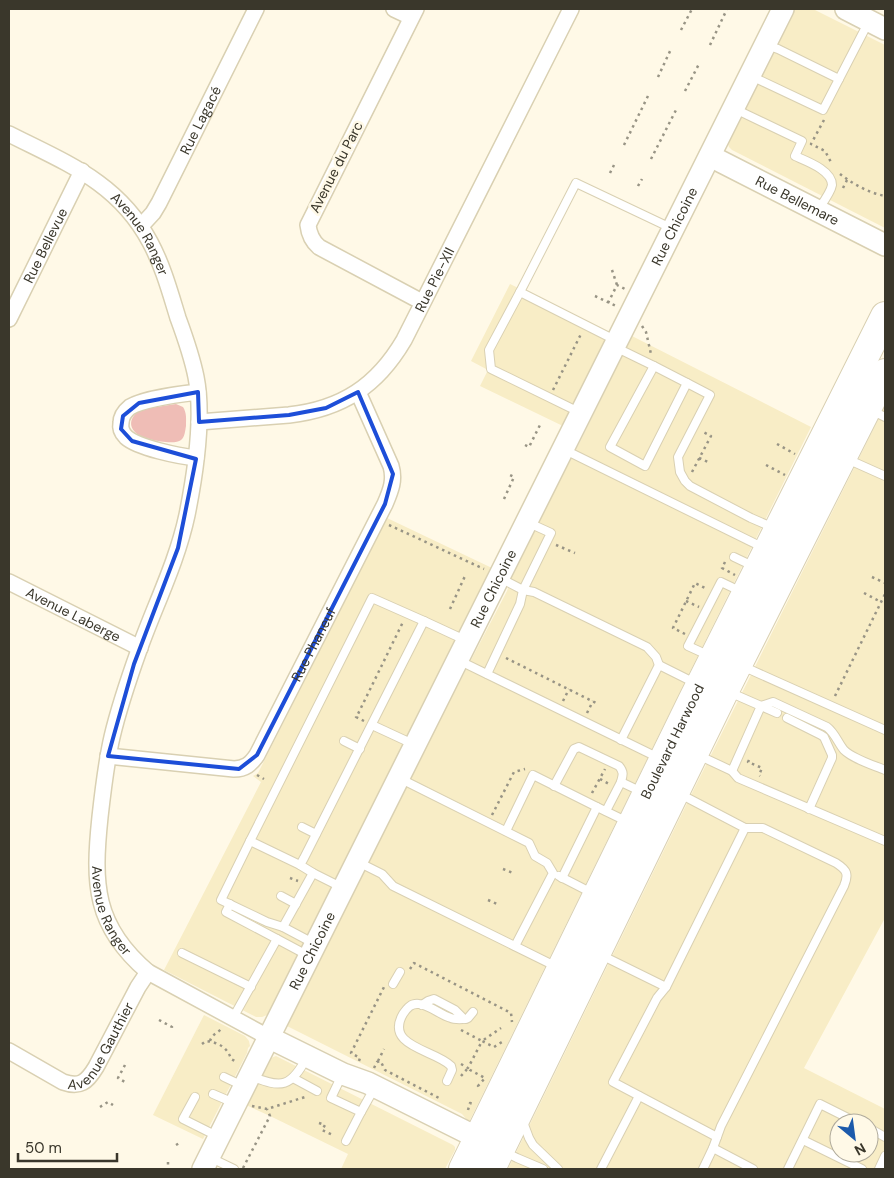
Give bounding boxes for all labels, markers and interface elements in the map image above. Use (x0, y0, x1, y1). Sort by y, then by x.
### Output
street label: Rue Lagacé (176, 83, 225, 157)
street label: Avenue du Parc (305, 118, 367, 216)
street label: Rue Bellemare (752, 172, 842, 229)
street label: Rue Chicoine (647, 184, 701, 268)
street label: Avenue Ranger (107, 188, 173, 278)
street label: Rue Bellevue (19, 205, 71, 286)
street label: Rue Pie-XII (411, 244, 458, 315)
street label: Rue Chicoine (466, 546, 520, 631)
street label: Avenue Laberge (23, 583, 124, 646)
street label: Rue Phaneuf (287, 604, 340, 684)
street label: Boulevard Harwood (636, 681, 708, 802)
street label: Avenue Ranger (88, 865, 136, 959)
street label: Rue Chicoine (285, 909, 339, 993)
street label: Avenue Gauthier (67, 999, 137, 1094)
north arrow (829, 1113, 879, 1163)
scale bar (18, 1130, 116, 1162)
text: 50 m (25, 1138, 62, 1158)
text: N (851, 1139, 869, 1160)

